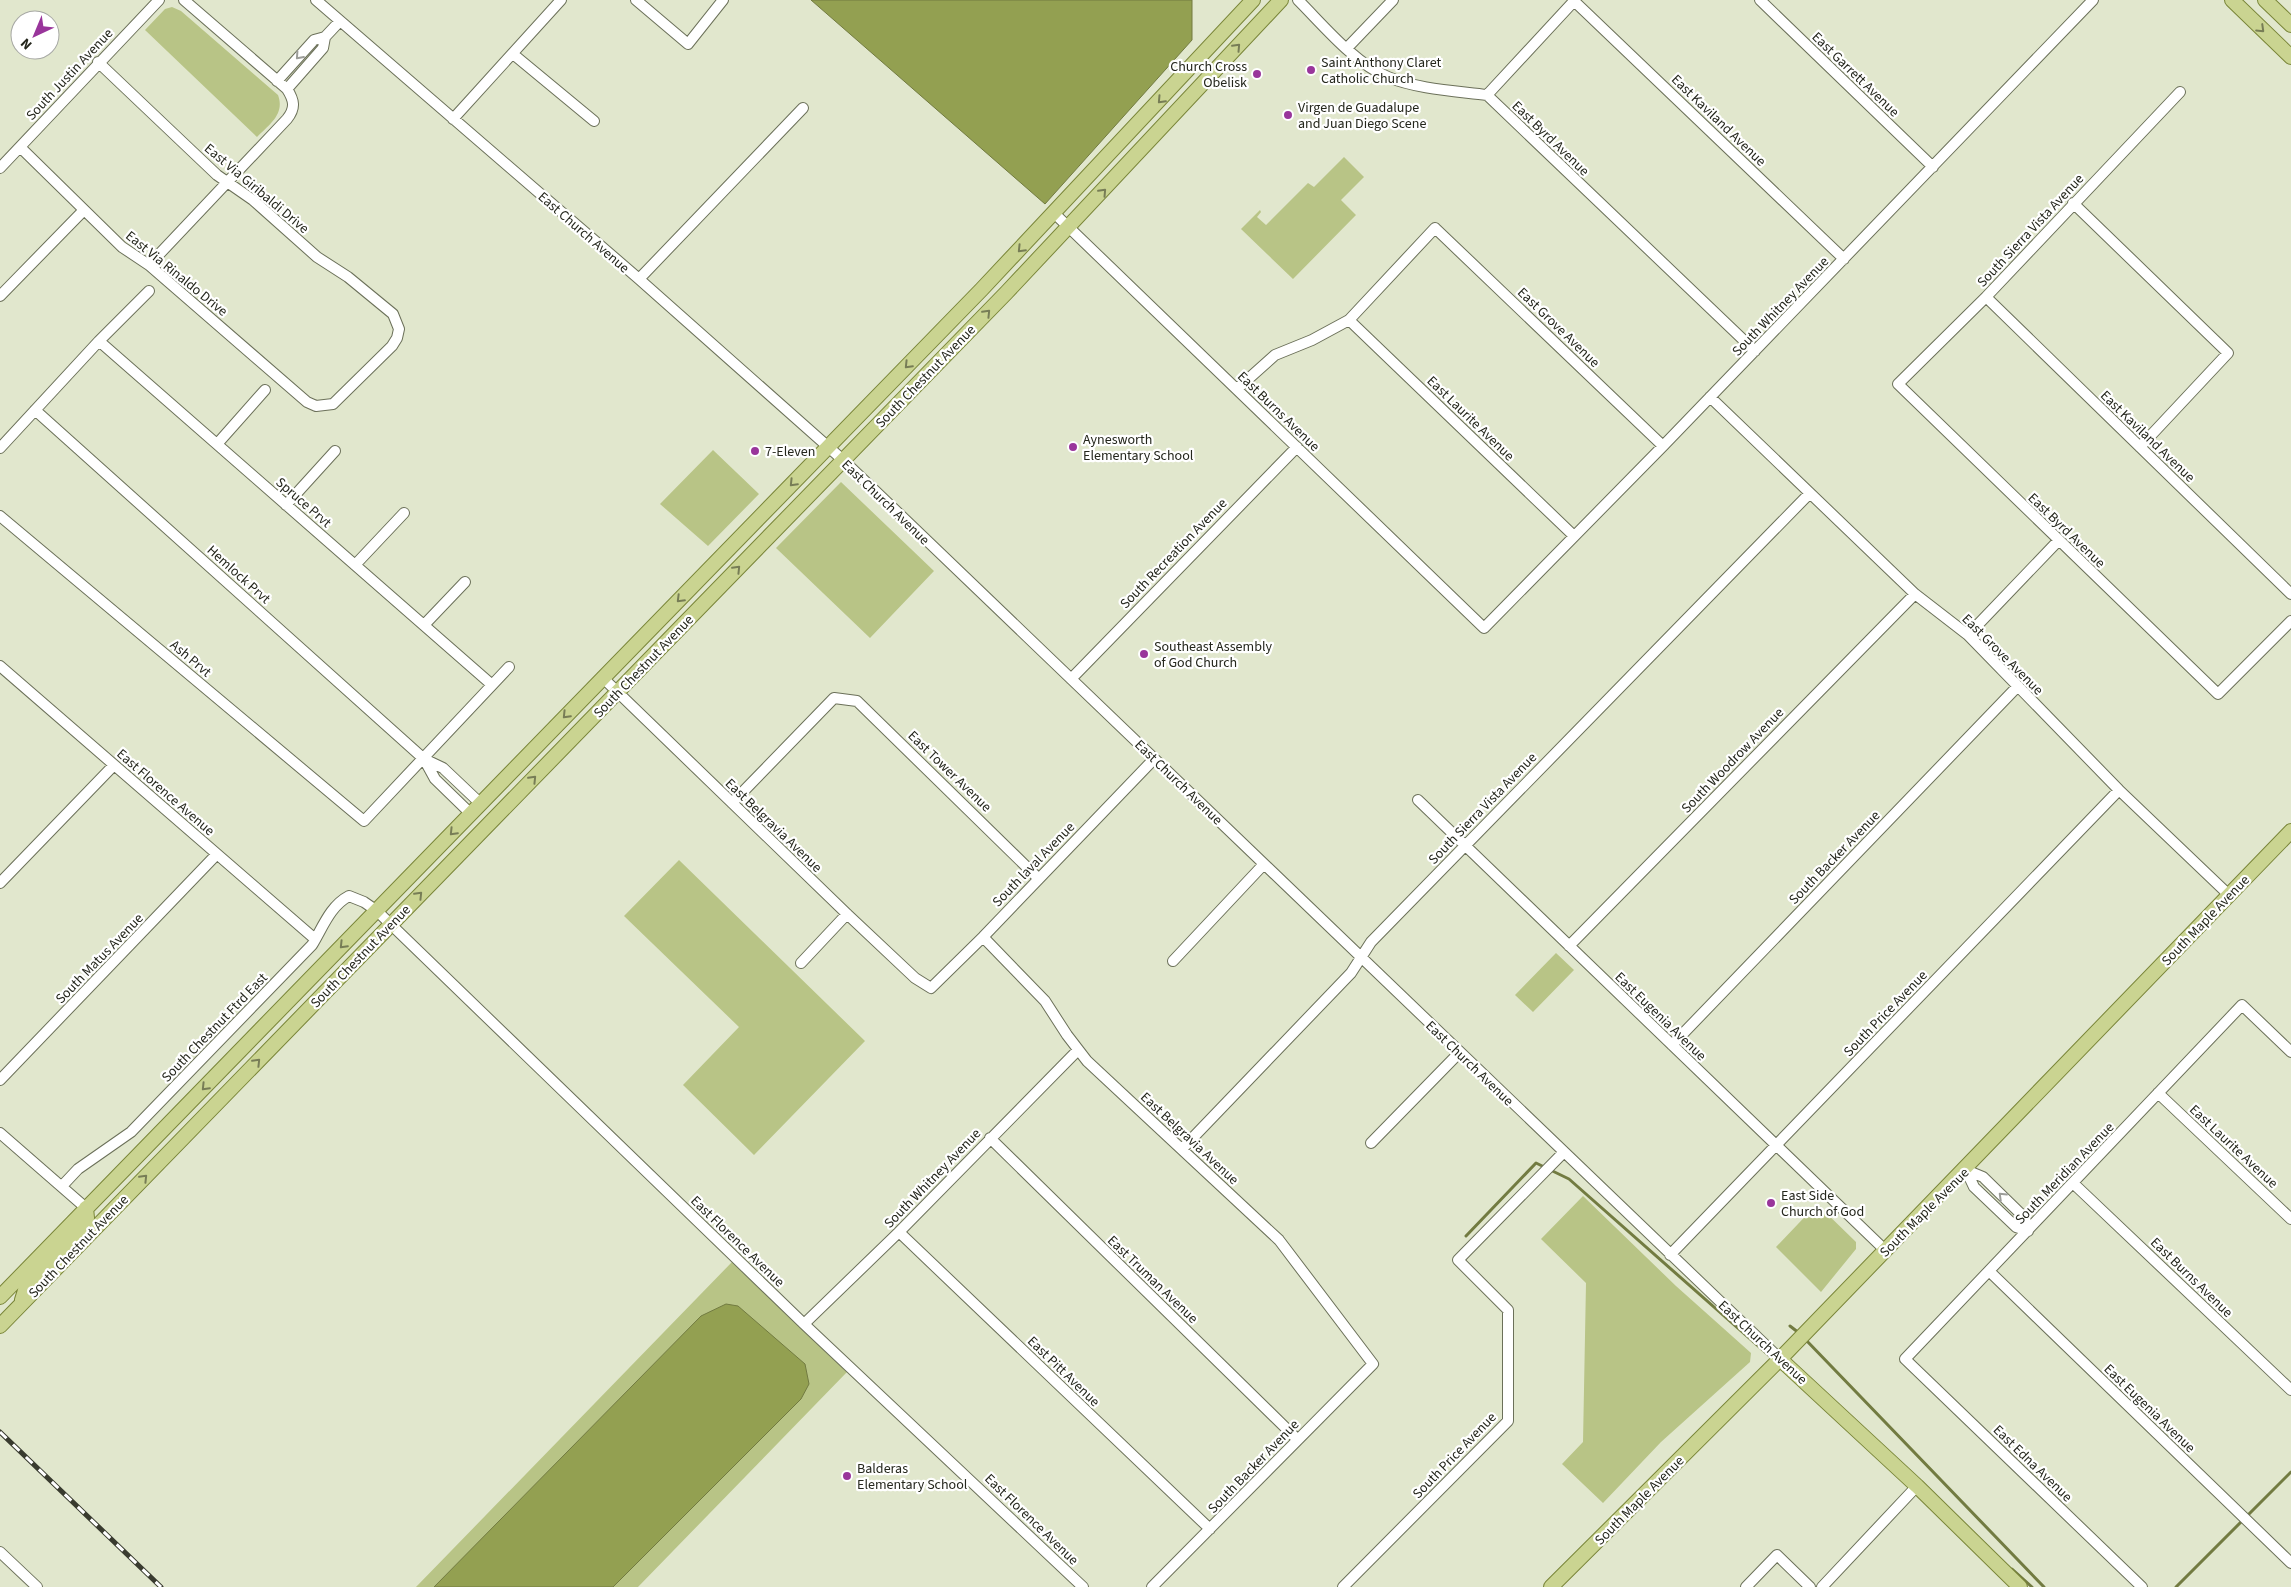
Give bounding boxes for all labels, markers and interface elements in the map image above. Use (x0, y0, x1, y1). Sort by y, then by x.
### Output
north arrow (10, 10, 60, 60)
one-way arrow (2256, 23, 2265, 32)
street label: South Justin Avenue (22, 24, 118, 125)
street label: East Garrett Avenue (1807, 28, 1904, 122)
text: N (16, 33, 37, 54)
one-way arrow (1231, 43, 1240, 52)
one-way arrow (296, 50, 305, 59)
place label: Saint Anthony Claret Catholic Church (1321, 53, 1441, 89)
place label: Church Cross Obelisk (1170, 57, 1247, 93)
marker: Saint Anthony Claret Catholic Church (1305, 64, 1317, 76)
marker: Church Cross Obelisk (1251, 68, 1263, 80)
street label: East Kaviland Avenue (1667, 70, 1770, 171)
one-way arrow (1157, 94, 1166, 103)
street label: East Byrd Avenue (1507, 97, 1593, 181)
place label: Virgen de Guadalupe and Juan Diego Scene (1298, 98, 1426, 134)
marker: Virgen de Guadalupe and Juan Diego Scene (1282, 109, 1294, 121)
street label: East Via Giribaldi Drive (200, 139, 313, 239)
street label: South Sierra Vista Avenue (1973, 169, 2089, 292)
street label: East Church Avenue (533, 187, 634, 278)
one-way arrow (1097, 188, 1106, 197)
street label: East Via Rinaldo Drive (121, 226, 232, 321)
one-way arrow (1018, 243, 1027, 252)
street label: South Whitney Avenue (1728, 252, 1834, 361)
street label: East Grove Avenue (1513, 283, 1604, 372)
one-way arrow (981, 310, 990, 319)
street label: South Chestnut Avenue (871, 321, 980, 433)
one-way arrow (904, 360, 913, 369)
street label: East Burns Avenue (1233, 367, 1324, 456)
street label: East Laurite Avenue (1422, 372, 1519, 466)
street label: East Kaviland Avenue (2096, 386, 2199, 487)
place label: Aynesworth Elementary School (1083, 430, 1194, 466)
marker: Aynesworth Elementary School (1067, 441, 1079, 453)
place label: 7-Eleven (765, 442, 815, 462)
marker: 7-Eleven (749, 445, 761, 457)
street label: East Church Avenue (837, 455, 934, 550)
street label: Spruce Prvt (271, 473, 336, 533)
one-way arrow (790, 477, 799, 486)
street label: East Byrd Avenue (2023, 489, 2109, 573)
street label: South Recreation Avenue (1116, 494, 1232, 613)
street label: Hemlock Prvt (202, 541, 275, 609)
one-way arrow (731, 566, 740, 575)
one-way arrow (677, 593, 686, 602)
street label: East Grove Avenue (1957, 610, 2048, 700)
street label: South Chestnut Avenue (589, 611, 698, 723)
street label: Ash Prvt (165, 635, 216, 682)
place label: Southeast Assembly of God Church (1154, 637, 1272, 673)
marker: Southeast Assembly of God Church (1138, 648, 1150, 660)
street label: South Woodrow Avenue (1677, 703, 1789, 818)
one-way arrow (563, 709, 572, 718)
street label: East Tower Avenue (903, 727, 996, 817)
street label: East Church Avenue (1130, 735, 1227, 830)
street label: East Florence Avenue (112, 745, 219, 841)
street label: South Sierra Vista Avenue (1424, 748, 1542, 869)
street label: East Belgravia Avenue (720, 774, 826, 877)
one-way arrow (527, 776, 536, 785)
street label: South Backer Avenue (1784, 806, 1885, 909)
street label: South laval Avenue (988, 818, 1080, 912)
one-way arrow (450, 826, 459, 835)
street label: South Maple Avenue (2157, 871, 2254, 971)
one-way arrow (413, 892, 422, 901)
street label: South Chestnut Avenue (306, 901, 415, 1013)
street label: South Matus Avenue (51, 909, 148, 1008)
one-way arrow (340, 940, 349, 949)
street label: South Price Avenue (1839, 966, 1932, 1061)
street label: South Chestnut Ftrd East (157, 968, 272, 1087)
street label: East Eugenia Avenue (1610, 968, 1711, 1066)
street label: East Church Avenue (1421, 1016, 1518, 1111)
one-way arrow (251, 1059, 260, 1068)
one-way arrow (202, 1081, 211, 1090)
street label: East Belgravia Avenue (1136, 1088, 1243, 1190)
street label: East Laurite Avenue (2185, 1100, 2282, 1193)
street label: South Meridian Avenue (2011, 1118, 2119, 1229)
street label: South Whitney Avenue (880, 1124, 986, 1233)
street label: South Maple Avenue (1875, 1163, 1974, 1262)
one-way arrow (138, 1175, 147, 1184)
place label: East Side Church of God (1781, 1186, 1864, 1222)
street label: South Chestnut Avenue (24, 1191, 133, 1303)
street label: East Florence Avenue (686, 1191, 789, 1292)
one-way arrow (1999, 1193, 2008, 1202)
marker: East Side Church of God (1765, 1197, 1777, 1209)
street label: East Truman Avenue (1103, 1231, 1202, 1328)
street label: East Burns Avenue (2146, 1233, 2237, 1322)
street label: East Church Avenue (1713, 1296, 1811, 1389)
street label: East Pitt Avenue (1023, 1332, 1104, 1412)
street label: East Eugenia Avenue (2099, 1360, 2200, 1458)
street label: South Price Avenue (1408, 1408, 1501, 1503)
street label: South Backer Avenue (1203, 1415, 1304, 1518)
street label: East Edna Avenue (1988, 1421, 2076, 1507)
street label: South Maple Avenue (1590, 1451, 1689, 1550)
place label: Balderas Elementary School (857, 1459, 968, 1495)
street label: East Florence Avenue (980, 1469, 1083, 1570)
marker: Balderas Elementary School (841, 1470, 853, 1482)

